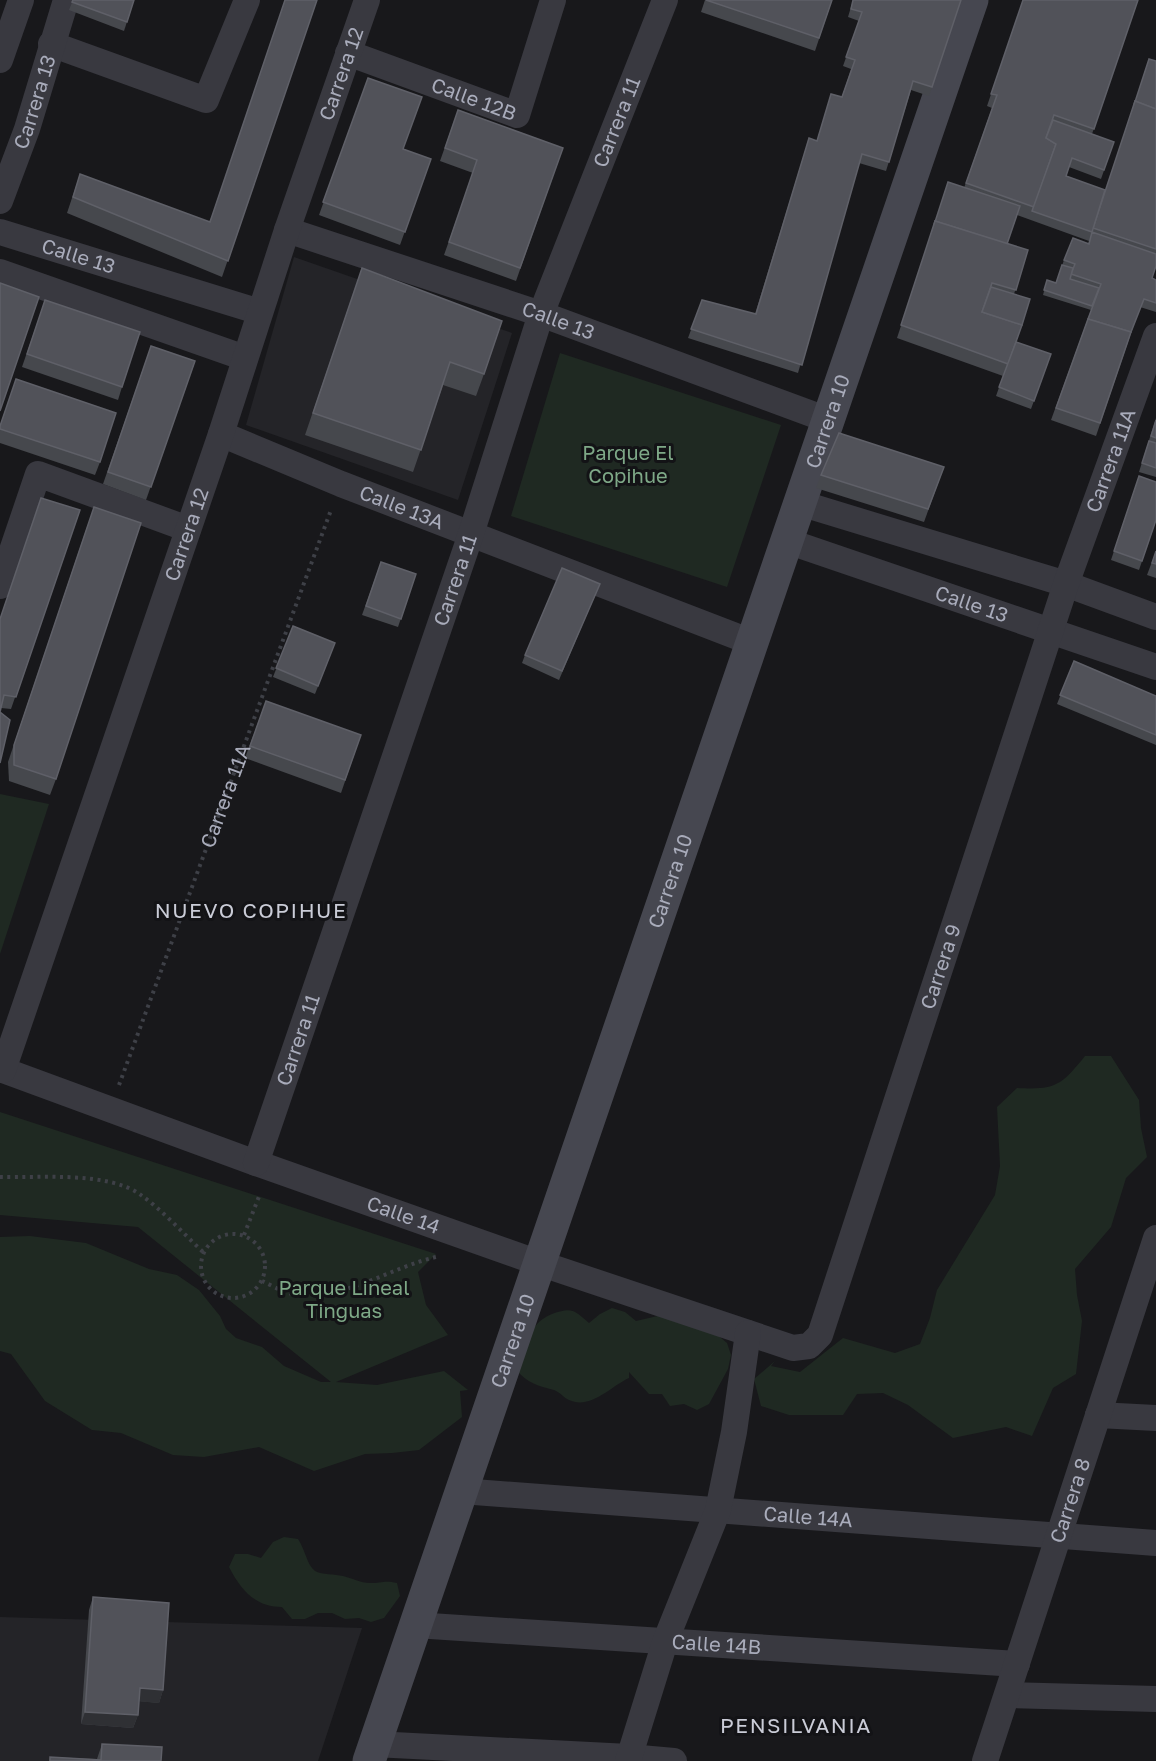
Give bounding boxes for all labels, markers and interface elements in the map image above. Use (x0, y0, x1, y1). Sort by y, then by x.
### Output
street label: Carrera 12 (313, 24, 368, 123)
street label: Carrera 13 (8, 52, 60, 152)
street label: Calle 12B (428, 72, 520, 125)
street label: Carrera 11 (587, 73, 645, 170)
street label: Calle 13 (39, 233, 118, 278)
street label: Calle 13 (519, 296, 598, 344)
street label: Carrera 10 (800, 371, 854, 471)
street label: Carrera 11A (1080, 405, 1140, 515)
park label: Parque El Copihue (582, 440, 674, 487)
street label: Calle 13A (356, 479, 448, 534)
street label: Carrera 12 (158, 484, 213, 584)
street label: Carrera 11 (428, 531, 481, 629)
street label: Calle 13 (932, 580, 1011, 627)
street label: Carrera 11A (195, 741, 255, 851)
street label: Carrera 10 (642, 831, 697, 931)
district label: NUEVO COPIHUE (155, 897, 347, 923)
street label: Carrera 9 (915, 921, 965, 1012)
street label: Carrera 11 (270, 990, 324, 1089)
street label: Calle 14 (364, 1190, 444, 1238)
park label: Parque Lineal Tinguas (278, 1275, 410, 1322)
street label: Carrera 10 (485, 1290, 539, 1391)
street label: Carrera 8 (1044, 1455, 1094, 1546)
street label: Calle 14A (763, 1501, 854, 1531)
street label: Calle 14B (671, 1629, 762, 1658)
district label: PENSILVANIA (720, 1712, 872, 1738)

